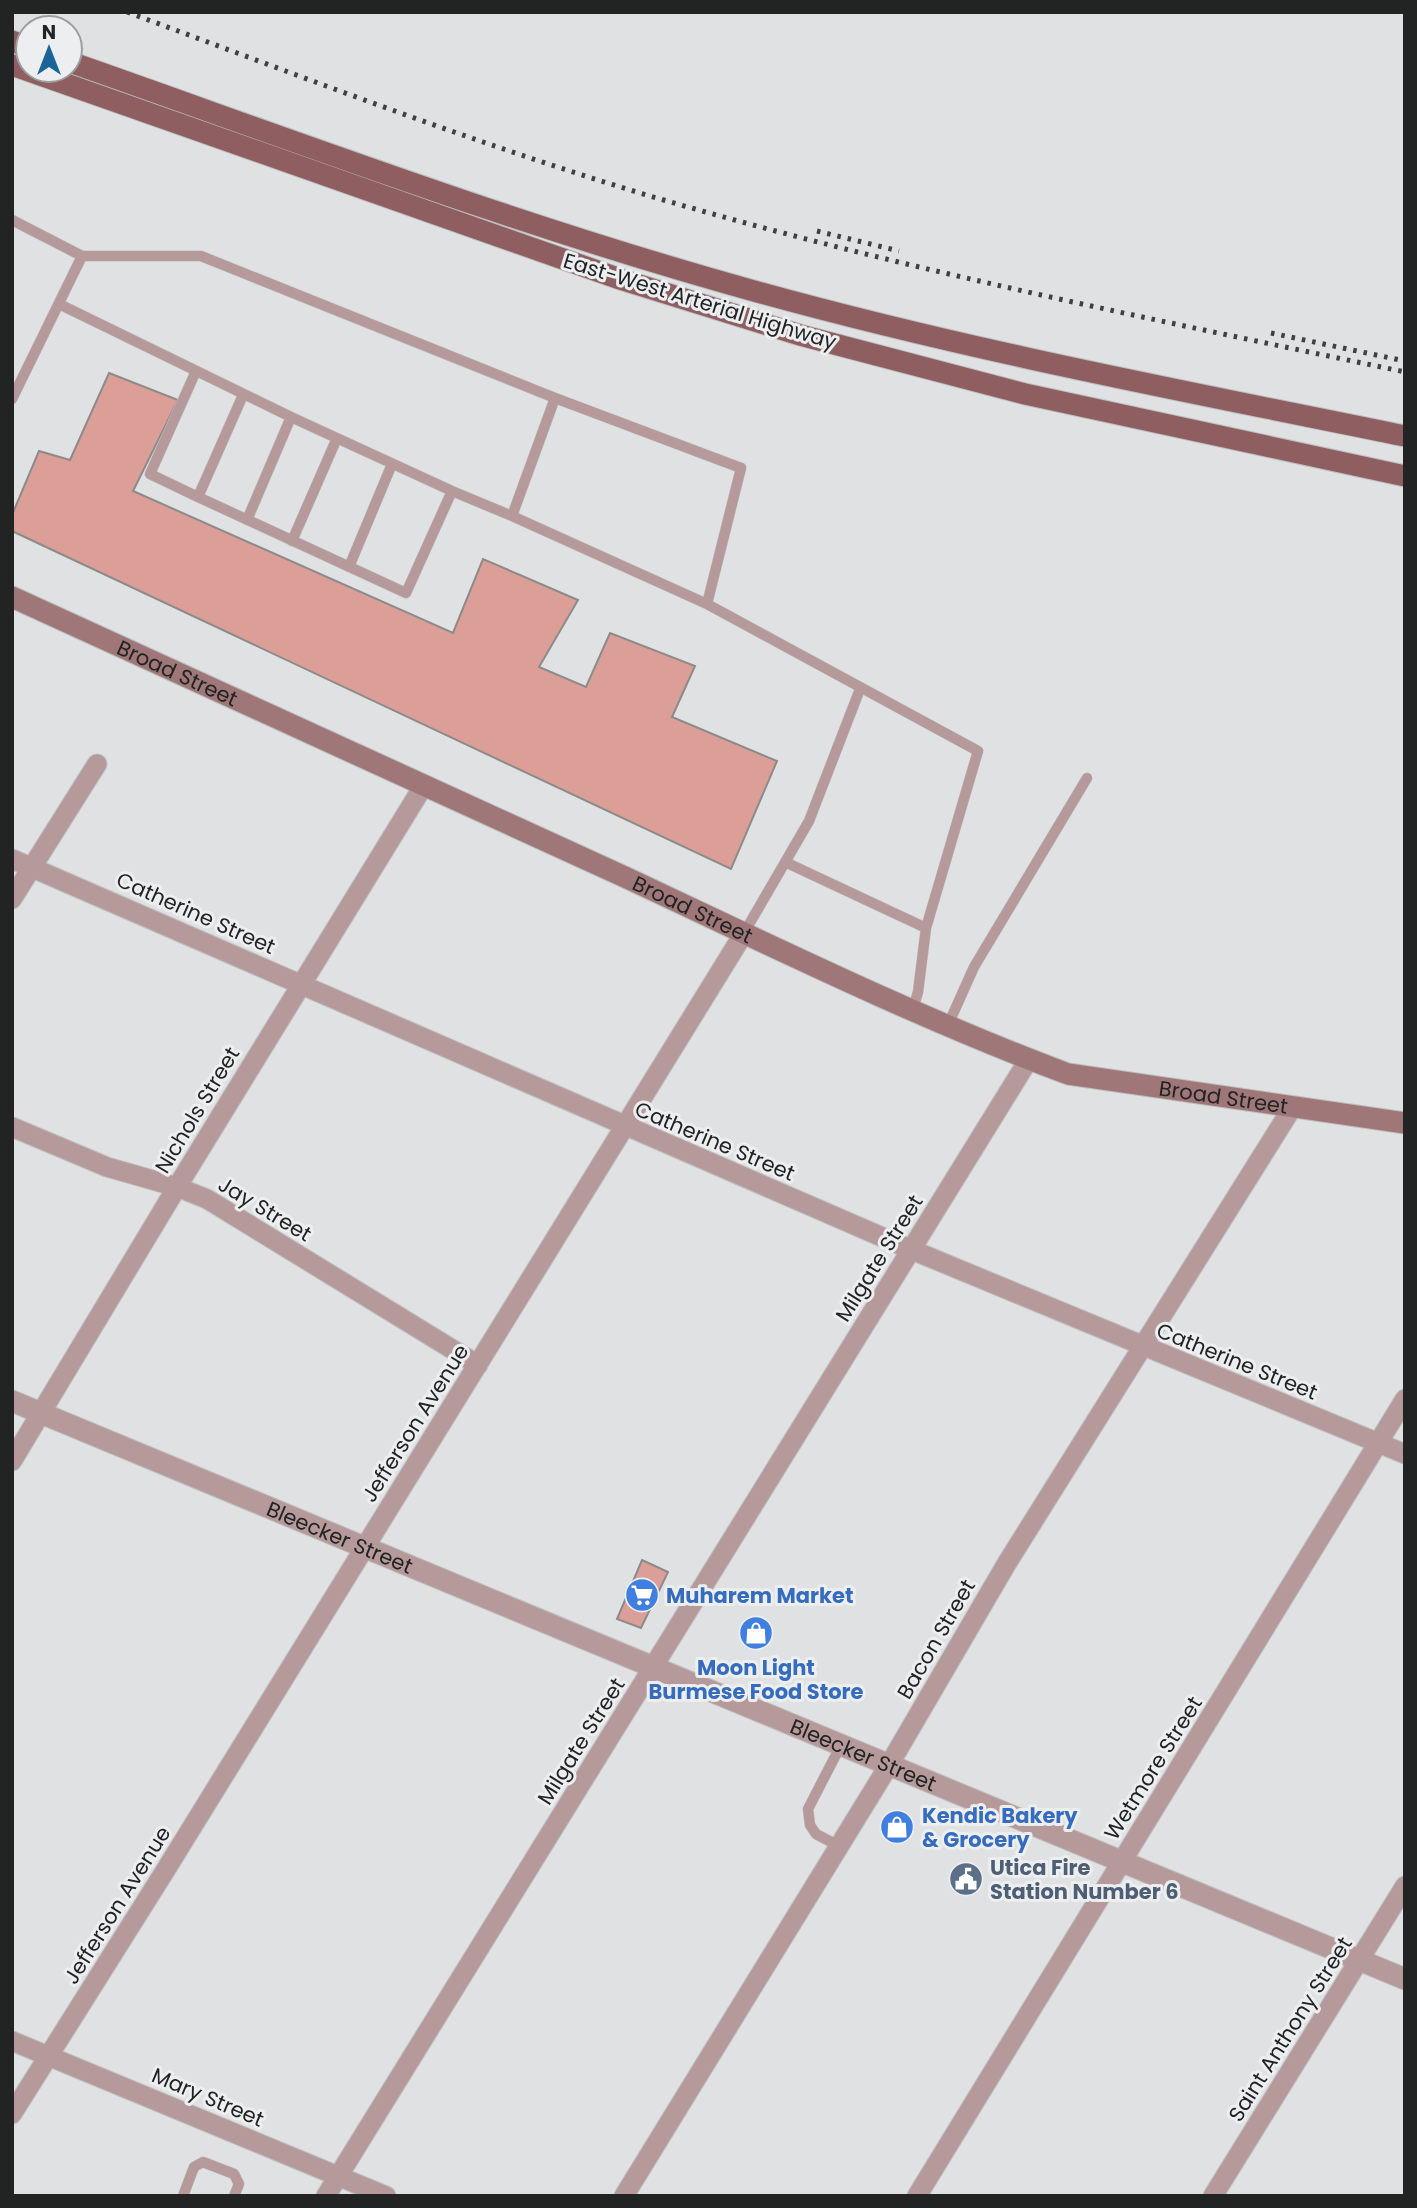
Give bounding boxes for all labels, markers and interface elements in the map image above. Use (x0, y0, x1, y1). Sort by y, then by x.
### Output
north arrow (14, 14, 84, 84)
text: N (42, 19, 56, 46)
street label: East-West Arterial Highway (560, 246, 840, 356)
street label: Broad Street (113, 633, 243, 713)
street label: Catherine Street (112, 865, 280, 961)
street label: Broad Street (628, 868, 758, 950)
street label: Nichols Street (148, 1041, 246, 1179)
street label: Broad Street (1157, 1073, 1290, 1120)
street label: Catherine Street (631, 1094, 799, 1188)
street label: Jay Street (213, 1170, 317, 1248)
street label: Milgate Street (828, 1189, 930, 1327)
street label: Catherine Street (1152, 1316, 1322, 1406)
street label: Jefferson Avenue (355, 1339, 475, 1507)
street label: Bleecker Street (262, 1494, 417, 1580)
street label: Bacon Street (890, 1574, 982, 1704)
supermarket icon: Muharem Market (623, 1576, 661, 1614)
place label: Muharem Market (666, 1581, 853, 1610)
shop icon: Moon Light Burmese Food Store (737, 1614, 775, 1652)
place label: Moon Light Burmese Food Store (649, 1653, 864, 1706)
street label: Milgate Street (530, 1672, 632, 1810)
street label: Wetmore Street (1097, 1691, 1209, 1845)
street label: Bleecker Street (786, 1711, 941, 1798)
place label: Kendic Bakery & Grocery (922, 1801, 1078, 1854)
shop icon: Kendic Bakery & Grocery (878, 1808, 916, 1846)
street label: Jefferson Avenue (57, 1821, 177, 1989)
place label: Utica Fire Station Number 6 (990, 1853, 1179, 1906)
public building icon: Utica Fire Station Number 6 (947, 1860, 985, 1898)
street label: Saint Anthony Street (1221, 1931, 1359, 2127)
street label: Mary Street (148, 2060, 268, 2134)

